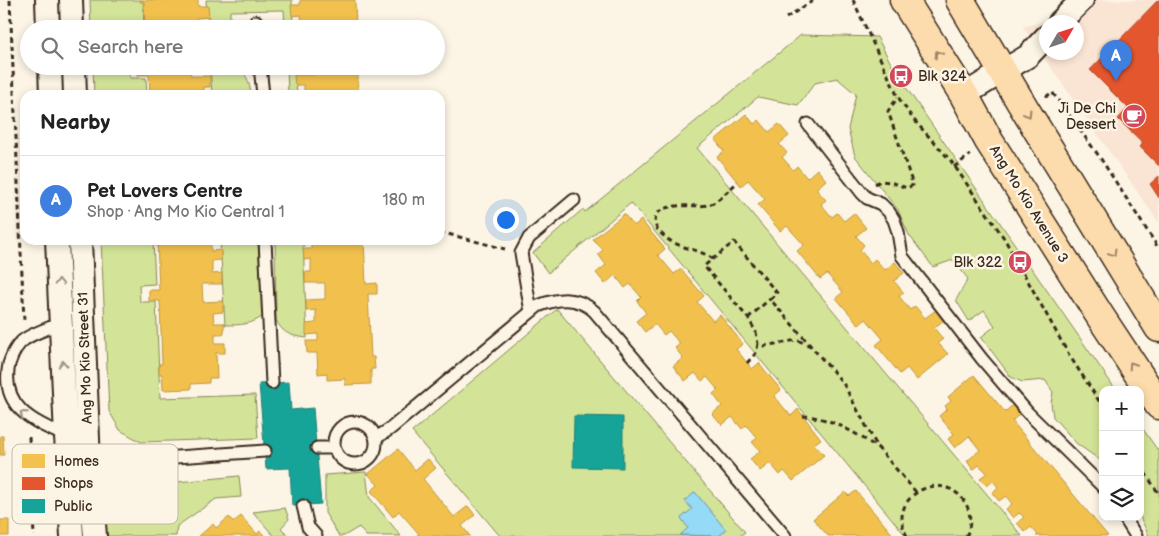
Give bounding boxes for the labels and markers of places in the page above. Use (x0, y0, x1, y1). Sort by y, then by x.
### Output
pin: A (1100, 40, 1132, 81)
bus stop icon: Blk 324 (888, 63, 914, 89)
place label: Blk 324 (918, 68, 967, 85)
place label: Ji De Chi Dessert (1058, 100, 1117, 133)
cafe icon: Ji De Chi Dessert (1121, 103, 1147, 129)
bus stop icon: Blk 322 (1007, 249, 1033, 275)
place label: Blk 322 (954, 254, 1003, 271)

